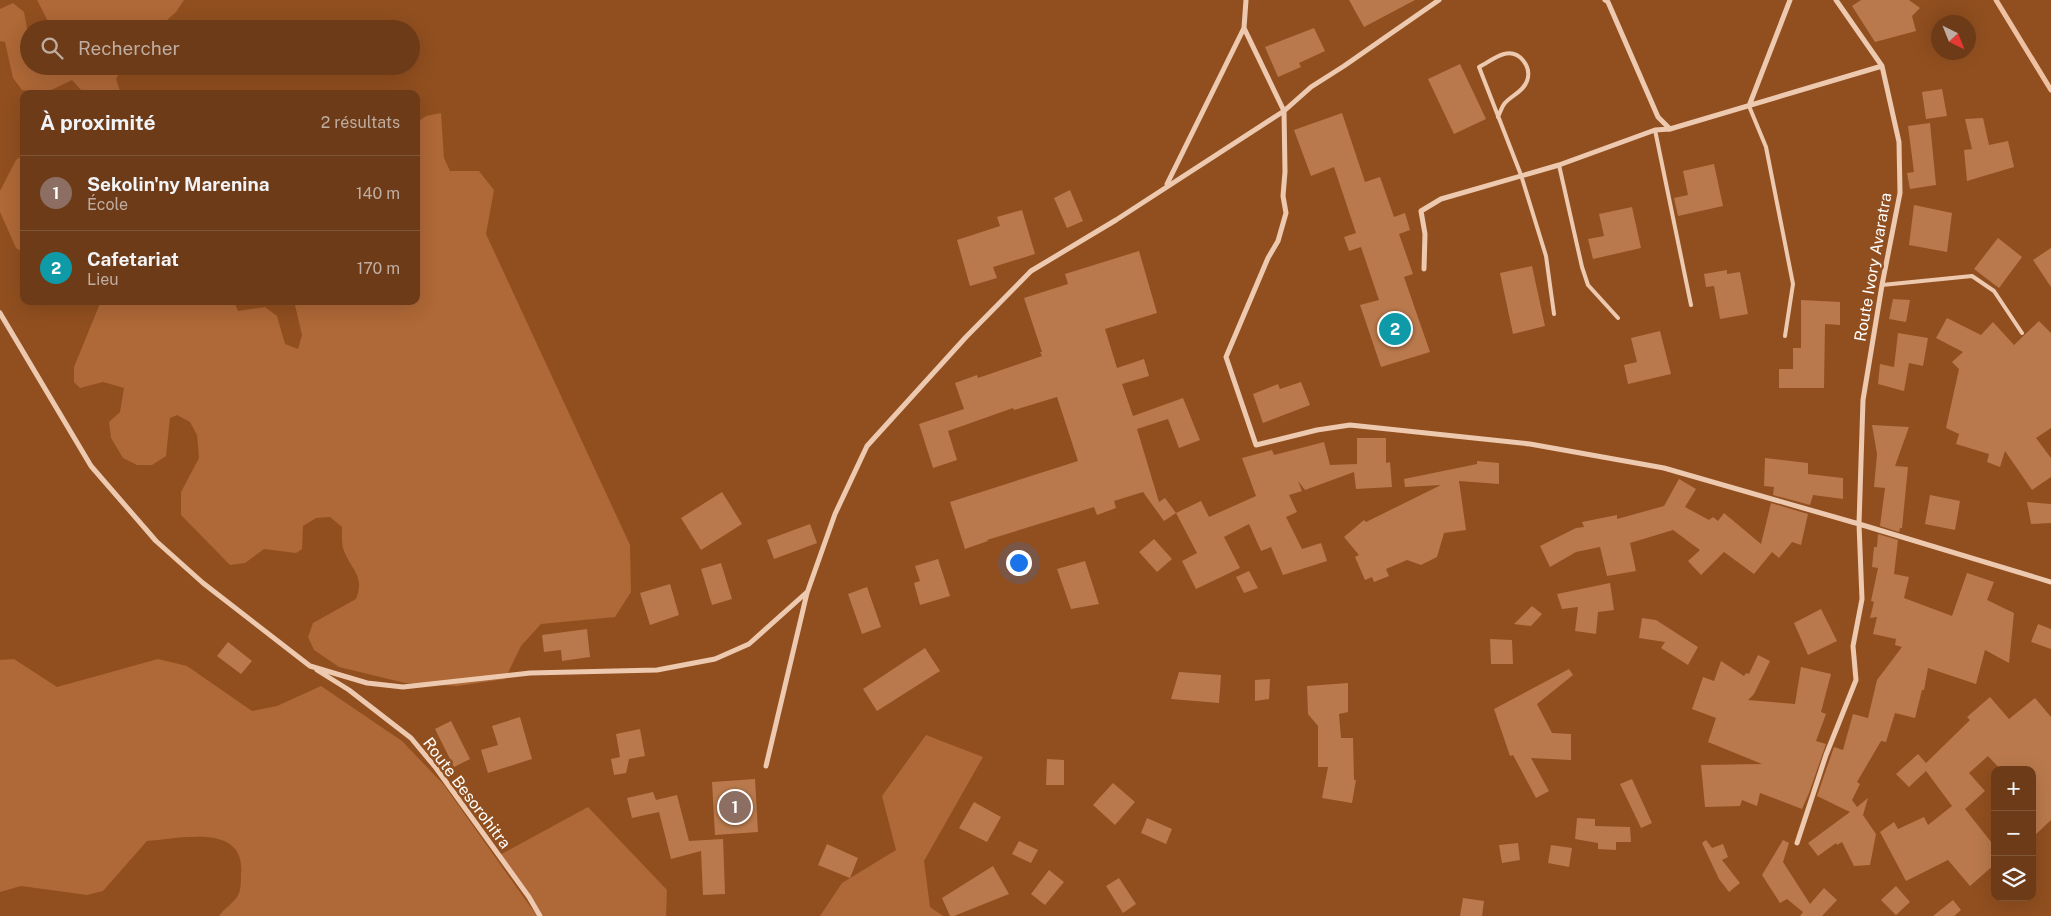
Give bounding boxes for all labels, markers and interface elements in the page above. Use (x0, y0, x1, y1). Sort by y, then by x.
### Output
north arrow (1931, 15, 1976, 60)
search box (20, 20, 420, 75)
icon: search (38, 34, 66, 62)
text: Rechercher (78, 37, 180, 59)
text: À proximité (40, 110, 156, 135)
text: 2 résultats (321, 113, 400, 132)
text: Sekolin'ny Marenina (87, 173, 269, 195)
text: 1 (53, 184, 59, 203)
text: 140 m (356, 184, 400, 203)
street label: Route Ivory Avaratra (1851, 191, 1895, 343)
text: École (87, 195, 128, 214)
text: Cafetariat (87, 248, 179, 270)
text: 2 (51, 259, 61, 278)
text: 170 m (357, 259, 400, 278)
text: Lieu (87, 270, 119, 289)
pin: 2 (1379, 310, 1411, 348)
your location (1006, 550, 1032, 576)
street label: Route Besorohitra (419, 734, 515, 852)
map controls (1991, 766, 2036, 901)
button: + (1991, 766, 2036, 811)
pin: 1 (719, 788, 751, 826)
button: − (1991, 811, 2036, 856)
button: layers (1991, 856, 2036, 901)

